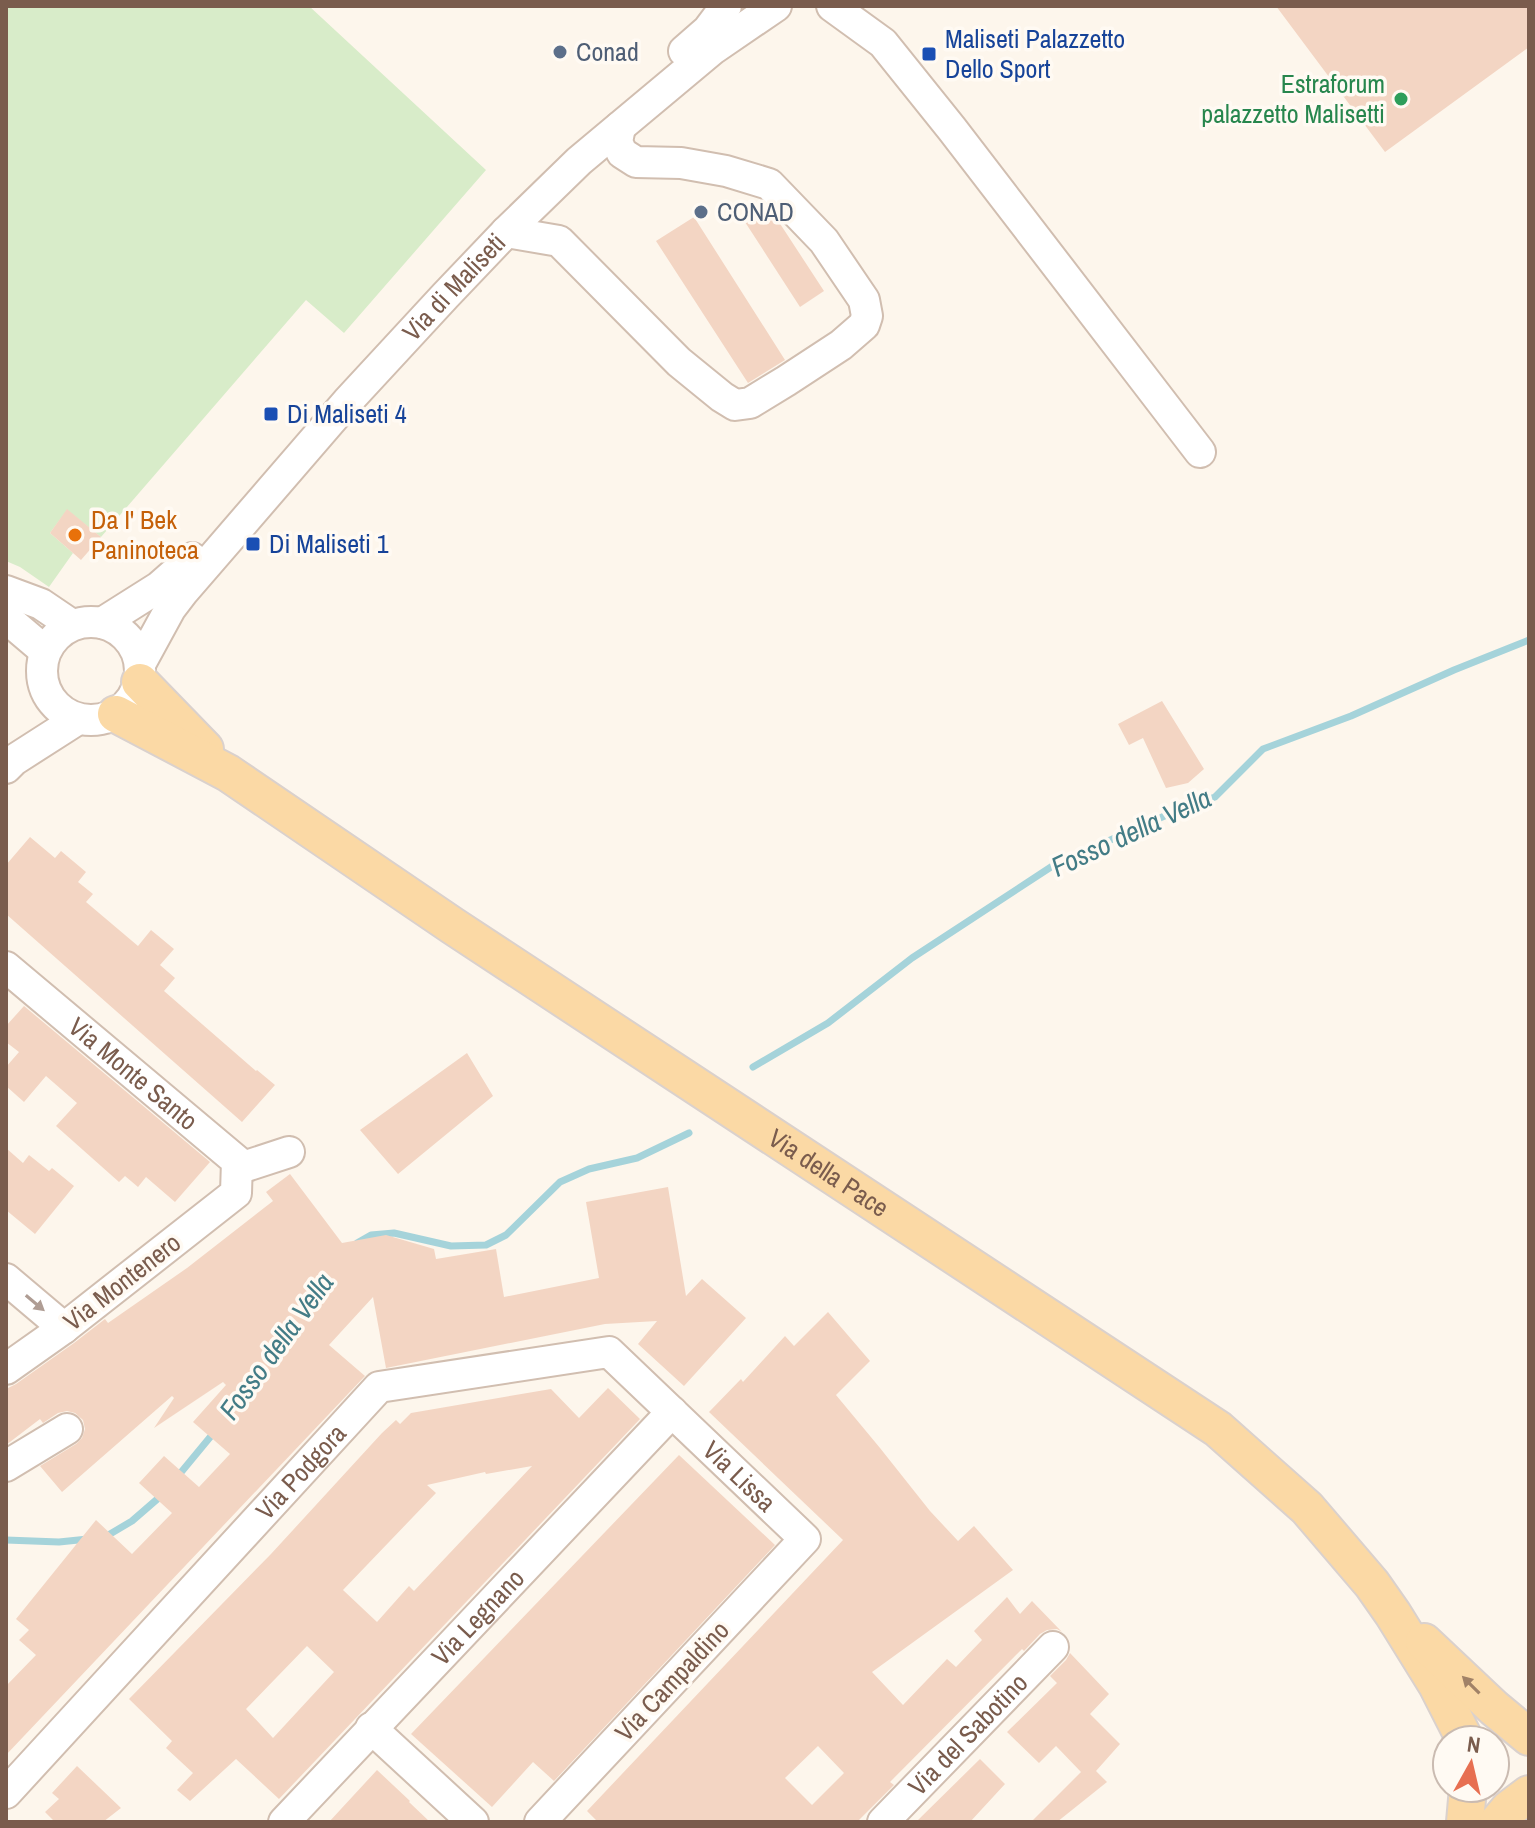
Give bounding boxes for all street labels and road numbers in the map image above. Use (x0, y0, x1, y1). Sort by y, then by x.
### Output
street label: Via di Maliseti (394, 225, 513, 348)
street label: Via Monte Santo (61, 1009, 205, 1138)
street label: Via della Pace (762, 1120, 896, 1225)
street label: Via Montenero (56, 1225, 187, 1338)
street label: Via Podgora (248, 1416, 354, 1527)
street label: Via Lissa (695, 1433, 784, 1519)
street label: Via Legnano (423, 1561, 532, 1673)
street label: Via Campaldino (607, 1613, 736, 1748)
street label: Via del Sabotino (900, 1666, 1035, 1803)

